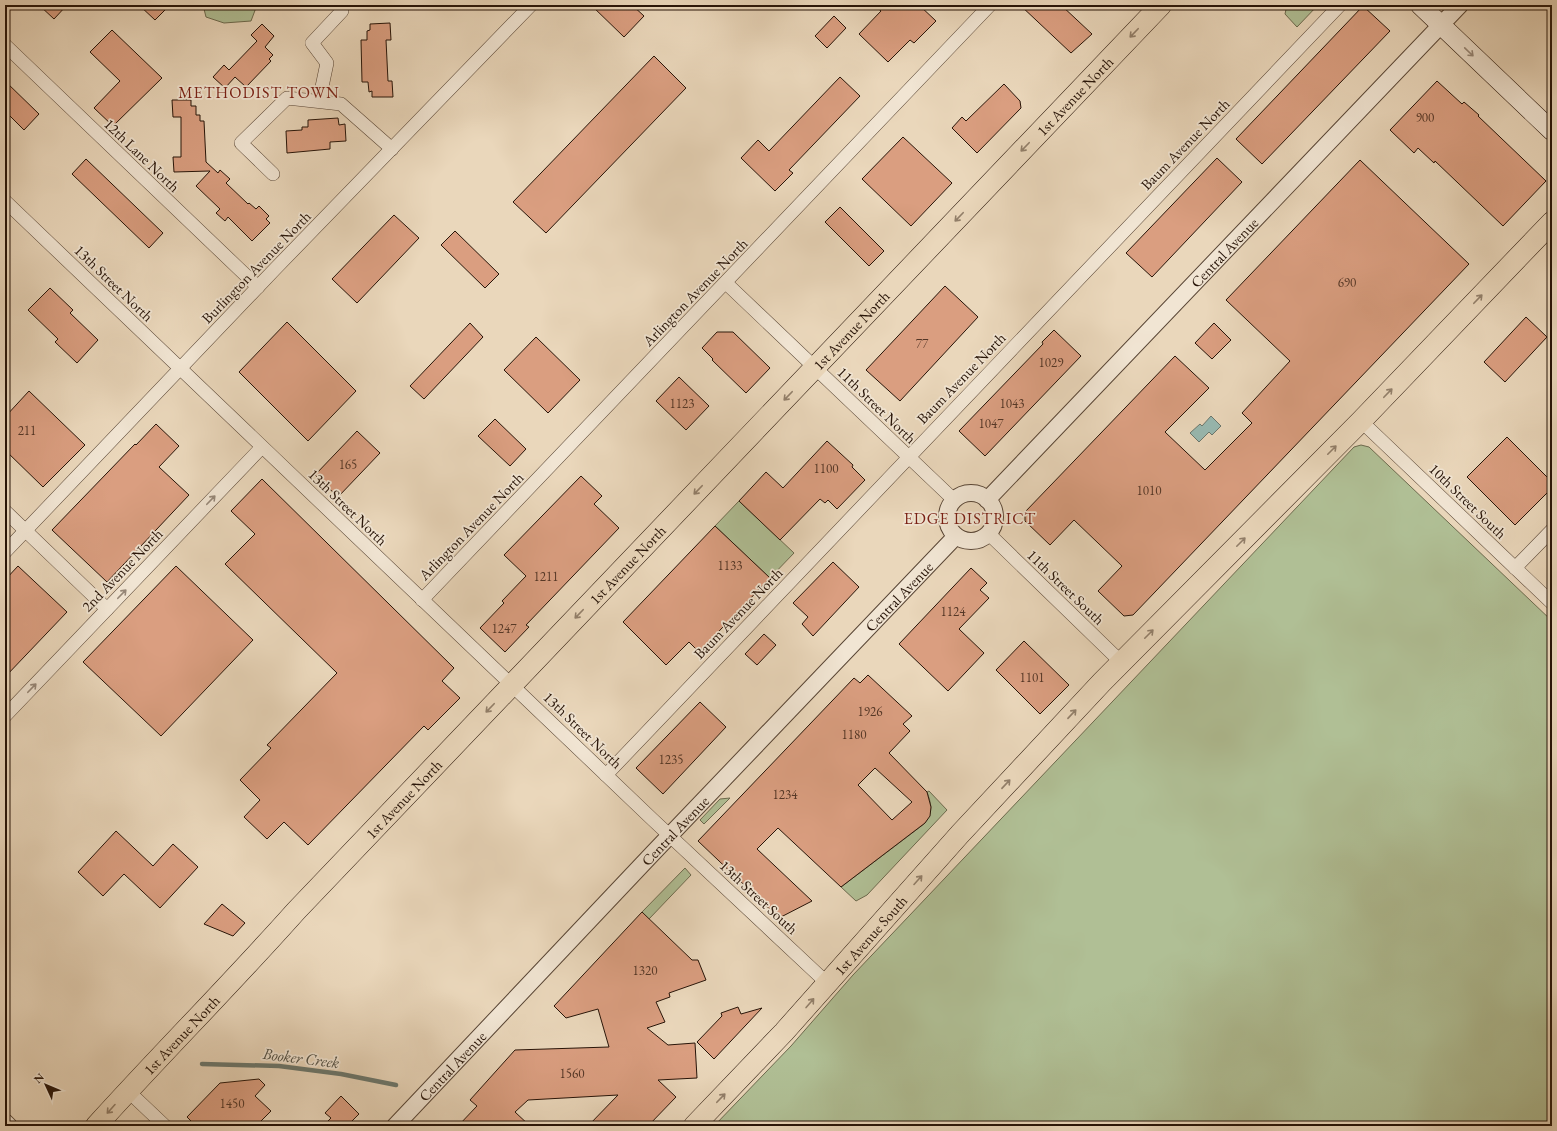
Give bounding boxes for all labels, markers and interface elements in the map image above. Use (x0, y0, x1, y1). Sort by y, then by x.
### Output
one-way arrow (1130, 28, 1139, 38)
one-way arrow (1464, 47, 1474, 57)
street label: 1st Avenue North (1032, 52, 1117, 139)
district label: METHODIST TOWN (178, 82, 340, 103)
street label: Baum Avenue North (1136, 94, 1234, 194)
house number: 900 (1416, 109, 1434, 126)
street label: 12th Lane North (100, 114, 184, 196)
one-way arrow (1021, 142, 1030, 152)
street label: Burlington Avenue North (197, 207, 315, 327)
one-way arrow (954, 212, 964, 222)
street label: Central Avenue (1186, 213, 1262, 291)
street label: Arlington Avenue North (638, 234, 752, 351)
street label: 13th Street North (71, 241, 158, 326)
house number: 690 (1338, 274, 1356, 291)
street label: 1st Avenue North (808, 286, 893, 374)
one-way arrow (1473, 294, 1483, 304)
street label: Baum Avenue North (912, 328, 1010, 428)
house number: 77 (916, 335, 929, 352)
house number: 1029 (1039, 354, 1064, 371)
street label: 11th Street North (834, 363, 921, 448)
one-way arrow (1383, 388, 1393, 398)
one-way arrow (783, 391, 793, 401)
house number: 1123 (670, 395, 694, 412)
house number: 1043 (1000, 395, 1024, 412)
house number: 1047 (979, 415, 1004, 432)
house number: 211 (18, 422, 36, 439)
one-way arrow (1327, 445, 1337, 455)
house number: 165 (339, 456, 357, 473)
street label: 10th Street South (1425, 459, 1511, 543)
house number: 1100 (814, 460, 838, 477)
street label: 13th Street North (305, 465, 392, 550)
street label: Arlington Avenue North (414, 468, 528, 585)
house number: 1010 (1137, 482, 1161, 499)
one-way arrow (693, 485, 703, 495)
one-way arrow (207, 495, 216, 505)
district label: EDGE DISTRICT (904, 508, 1036, 529)
street label: 1st Avenue North (585, 520, 670, 608)
street label: 2nd Avenue North (77, 524, 167, 616)
one-way arrow (1236, 537, 1246, 547)
street label: 11th Street South (1023, 545, 1109, 629)
house number: 1133 (718, 557, 742, 574)
street label: Central Avenue (861, 557, 937, 635)
street label: Baum Avenue North (689, 563, 787, 663)
house number: 1211 (534, 568, 558, 585)
one-way arrow (117, 589, 127, 599)
house number: 1124 (941, 603, 966, 620)
one-way arrow (574, 609, 584, 619)
house number: 1247 (492, 620, 517, 637)
one-way arrow (1144, 629, 1154, 639)
house number: 1101 (1020, 669, 1044, 686)
one-way arrow (27, 683, 37, 693)
street label: 13th Street North (540, 688, 627, 773)
one-way arrow (485, 703, 494, 714)
house number: 1926 (858, 703, 882, 720)
one-way arrow (1067, 709, 1077, 719)
house number: 1180 (842, 726, 866, 743)
house number: 1235 (659, 751, 683, 768)
street label: 1st Avenue North (361, 755, 446, 842)
one-way arrow (1001, 779, 1010, 789)
house number: 1234 (773, 786, 798, 803)
street label: Central Avenue (637, 791, 713, 869)
street label: 13th Street South (716, 856, 802, 938)
one-way arrow (913, 876, 922, 886)
street label: 1st Avenue South (830, 891, 911, 979)
house number: 1320 (633, 962, 657, 979)
street label: 1st Avenue North (139, 991, 224, 1078)
one-way arrow (805, 997, 814, 1008)
street label: Central Avenue (414, 1026, 490, 1105)
water label: Booker Creek (261, 1043, 341, 1073)
north arrow (26, 1065, 66, 1105)
house number: 1560 (560, 1065, 584, 1082)
text: N (31, 1070, 47, 1086)
one-way arrow (716, 1093, 726, 1103)
house number: 1450 (220, 1095, 244, 1112)
one-way arrow (106, 1104, 116, 1114)

